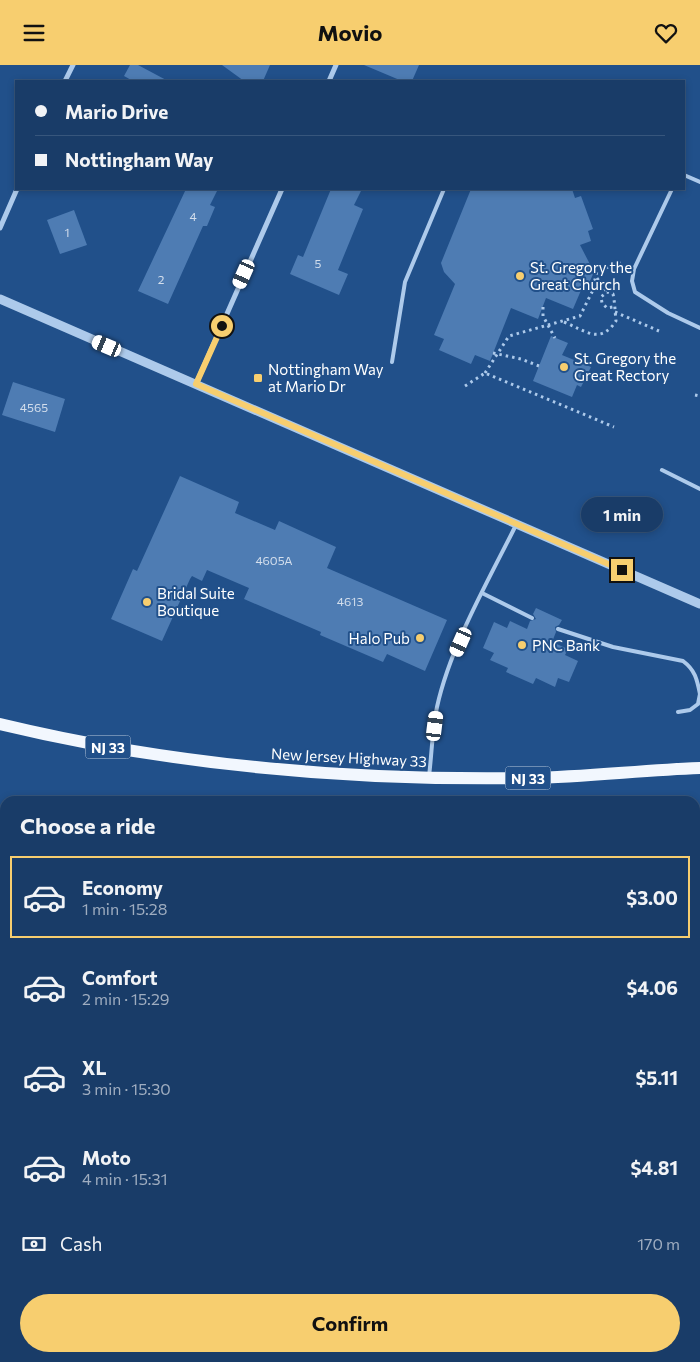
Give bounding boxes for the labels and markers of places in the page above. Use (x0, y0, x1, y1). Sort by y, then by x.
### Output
place label: St. Gregory the Great Church (530, 258, 632, 293)
marker: St. Gregory the Great Church (514, 270, 526, 282)
place label: St. Gregory the Great Rectory (574, 349, 676, 384)
place label: Nottingham Way at Mario Dr (268, 360, 384, 395)
marker: St. Gregory the Great Rectory (558, 361, 570, 373)
marker: Nottingham Way at Mario Dr (252, 372, 264, 384)
place label: Bridal Suite Boutique (157, 584, 235, 619)
marker: Bridal Suite Boutique (141, 596, 153, 608)
place label: Halo Pub (349, 629, 410, 647)
marker: Halo Pub (414, 632, 426, 644)
place label: PNC Bank (532, 636, 600, 654)
marker: PNC Bank (516, 639, 528, 651)

